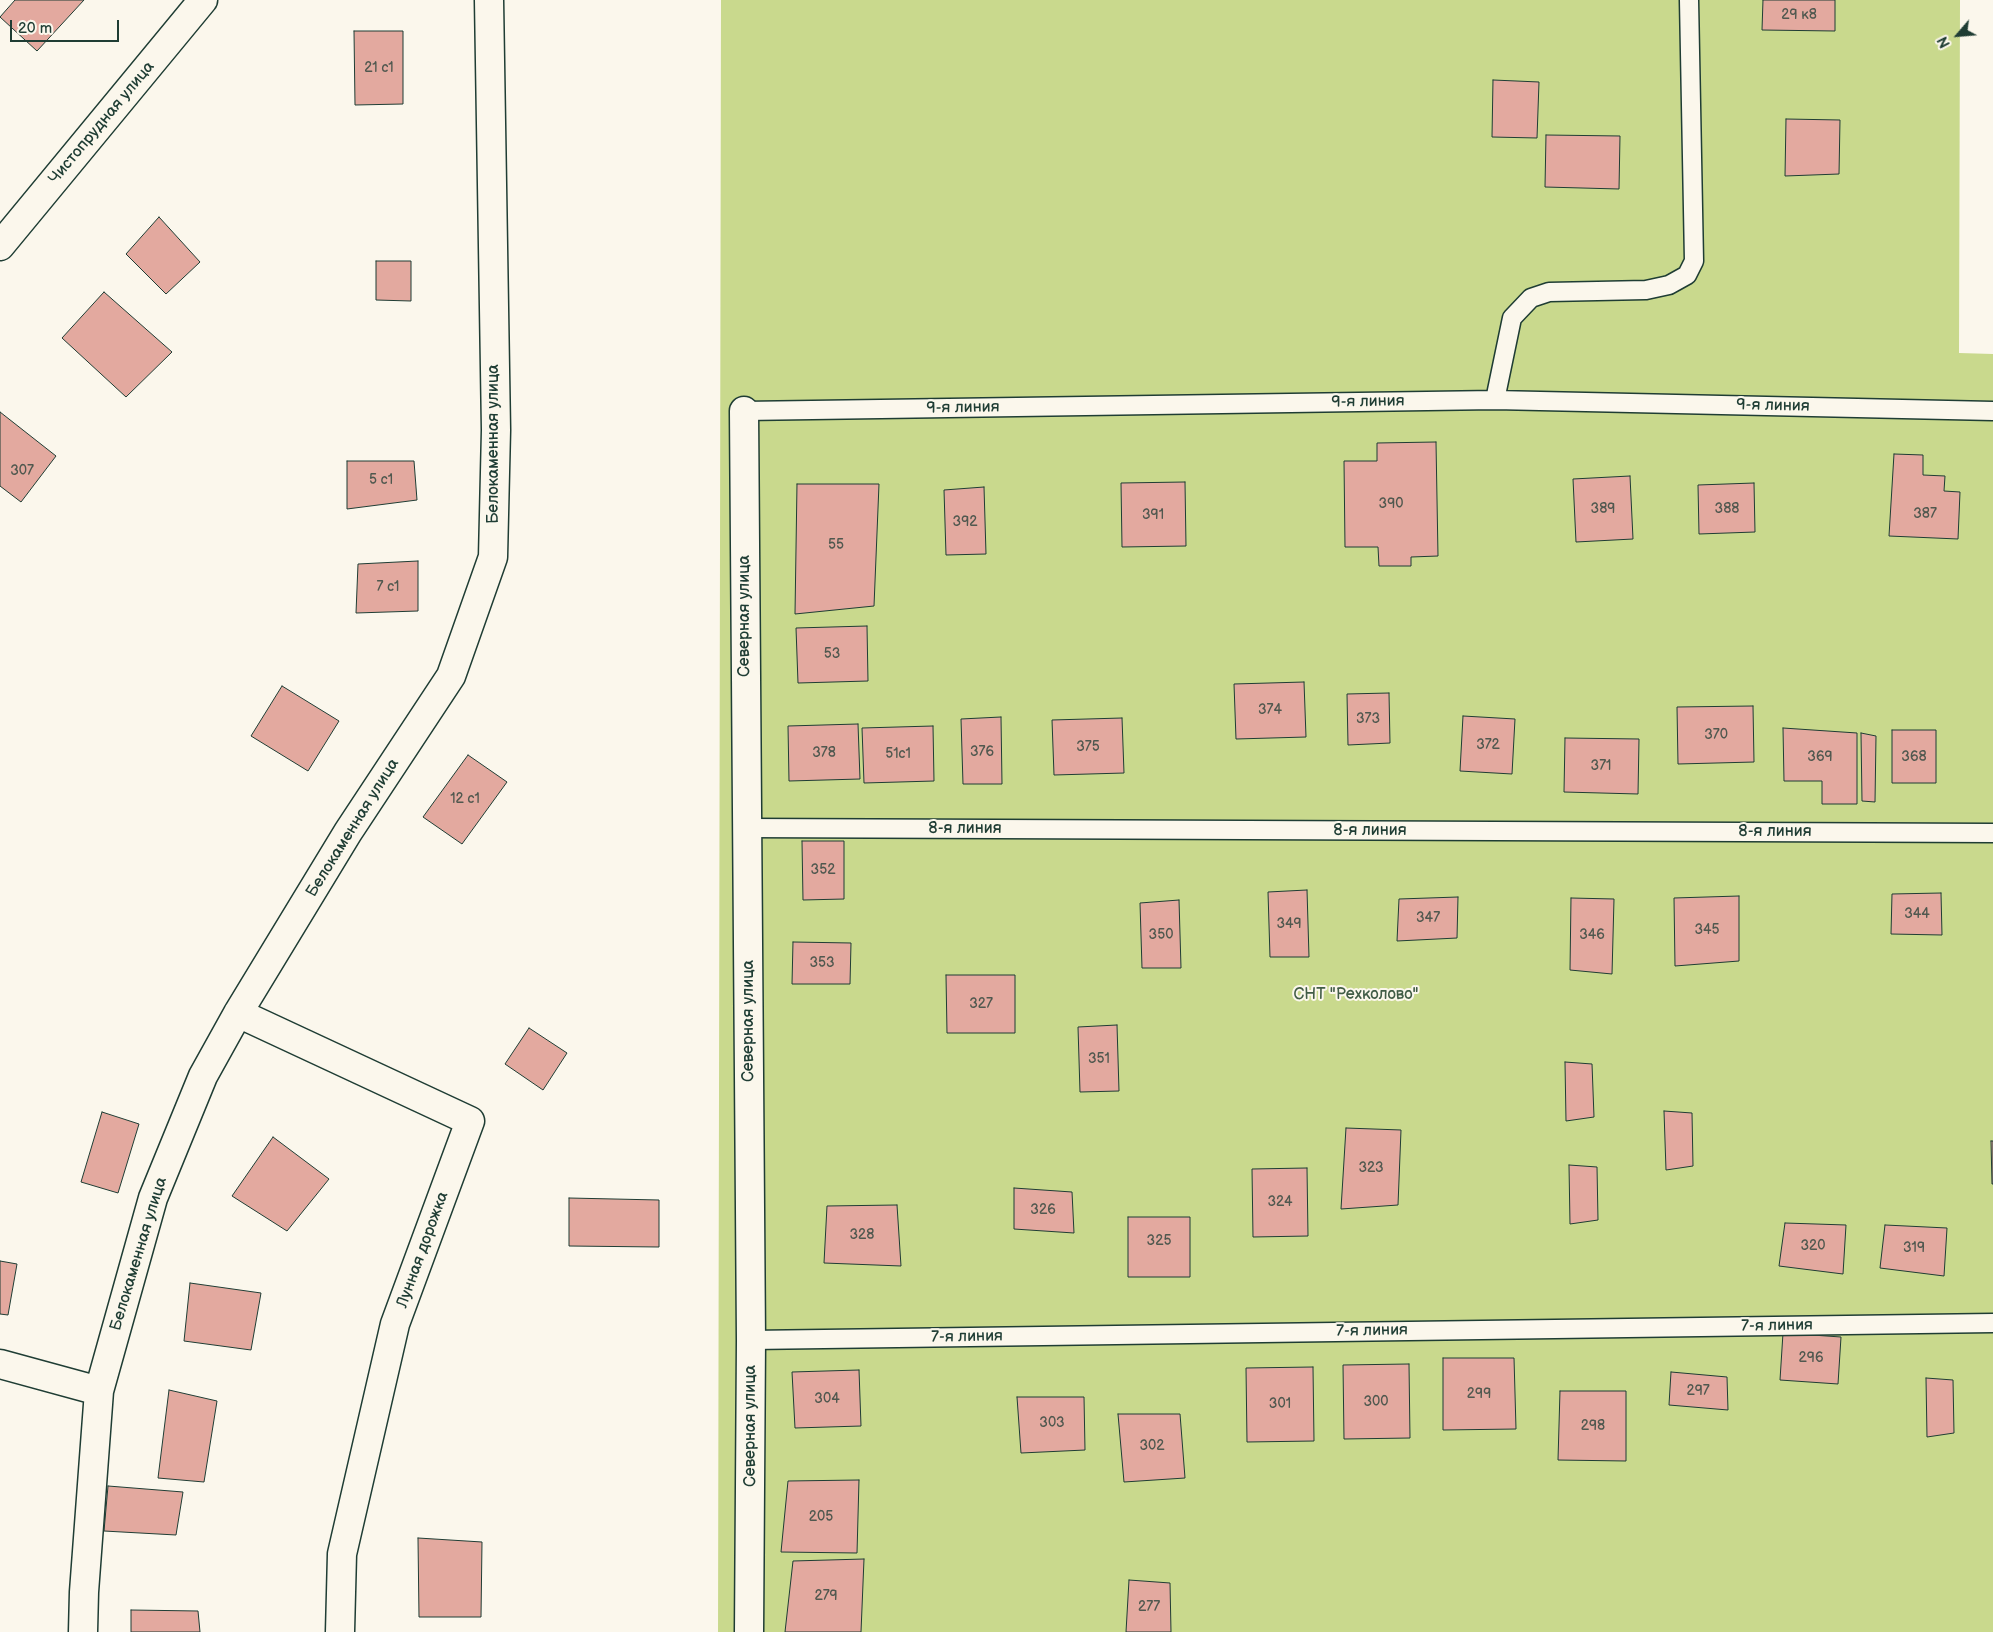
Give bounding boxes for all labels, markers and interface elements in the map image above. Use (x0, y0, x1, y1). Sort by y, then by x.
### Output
house number: 29 к8 (1781, 7, 1817, 23)
scale bar (12, 10, 121, 42)
north arrow (1933, 10, 1983, 60)
text: 20 m (18, 19, 52, 38)
text: N (1934, 34, 1954, 51)
street label: Чистопрудная улица (45, 58, 159, 188)
house number: 21 с1 (364, 60, 394, 76)
street label: Белокаменная улица (484, 364, 504, 524)
street label: 9-я линия (1331, 392, 1405, 412)
street label: 9-я линия (1736, 396, 1810, 416)
street label: 9-я линия (926, 398, 1000, 418)
house number: 307 (10, 463, 34, 479)
house number: 5 с1 (369, 472, 393, 488)
house number: 390 (1379, 496, 1403, 512)
house number: 389 (1591, 501, 1615, 517)
house number: 388 (1715, 501, 1739, 517)
house number: 387 (1913, 506, 1937, 522)
house number: 391 (1142, 507, 1164, 523)
house number: 392 (953, 514, 977, 530)
house number: 55 (828, 537, 844, 553)
street label: Северная улица (735, 555, 755, 677)
house number: 7 с1 (377, 579, 399, 595)
house number: 53 (824, 646, 840, 662)
house number: 374 (1258, 702, 1282, 718)
house number: 373 (1356, 711, 1380, 727)
house number: 370 (1704, 727, 1728, 743)
house number: 372 (1476, 737, 1500, 753)
house number: 375 (1076, 739, 1100, 755)
house number: 376 (970, 744, 994, 760)
house number: 378 (812, 745, 836, 761)
house number: 51с1 (885, 746, 911, 762)
house number: 369 (1807, 749, 1833, 765)
house number: 368 (1901, 749, 1927, 765)
street label: Белокаменная улица (303, 755, 403, 901)
house number: 371 (1591, 758, 1611, 774)
house number: 12 с1 (450, 791, 480, 807)
street label: 8-я линия (928, 819, 1002, 839)
street label: 8-я линия (1333, 821, 1407, 841)
street label: 8-я линия (1738, 822, 1812, 842)
house number: 352 (811, 862, 835, 878)
house number: 344 (1904, 906, 1930, 922)
house number: 347 (1416, 910, 1440, 926)
house number: 349 (1276, 916, 1302, 932)
house number: 345 (1694, 922, 1720, 938)
house number: 350 (1149, 927, 1173, 943)
house number: 346 (1579, 927, 1605, 943)
house number: 353 (809, 955, 835, 971)
street label: Северная улица (739, 960, 759, 1082)
park label: СНТ "Рехколово" (1293, 985, 1419, 1005)
house number: 327 (969, 996, 993, 1012)
house number: 351 (1088, 1051, 1110, 1067)
house number: 323 (1358, 1160, 1384, 1176)
street label: Белокаменная улица (106, 1175, 172, 1333)
street label: Лунная дорожка (393, 1189, 453, 1311)
house number: 324 (1267, 1194, 1293, 1210)
house number: 326 (1030, 1202, 1056, 1218)
house number: 328 (849, 1227, 875, 1243)
house number: 325 (1147, 1233, 1171, 1249)
house number: 320 (1800, 1238, 1826, 1254)
house number: 319 (1903, 1240, 1925, 1256)
street label: 7-я линия (1741, 1316, 1813, 1336)
street label: 7-я линия (1336, 1321, 1408, 1341)
street label: 7-я линия (931, 1327, 1003, 1347)
house number: 296 (1799, 1350, 1823, 1366)
street label: Северная улица (741, 1365, 761, 1487)
house number: 297 (1686, 1383, 1710, 1399)
house number: 299 (1467, 1386, 1491, 1402)
house number: 304 (814, 1391, 840, 1407)
house number: 300 (1363, 1394, 1389, 1410)
house number: 301 (1269, 1396, 1291, 1412)
house number: 303 (1039, 1415, 1065, 1431)
house number: 298 (1581, 1418, 1605, 1434)
house number: 302 (1139, 1438, 1165, 1454)
house number: 205 (809, 1509, 833, 1525)
house number: 279 (814, 1588, 838, 1604)
house number: 277 (1138, 1599, 1160, 1615)

